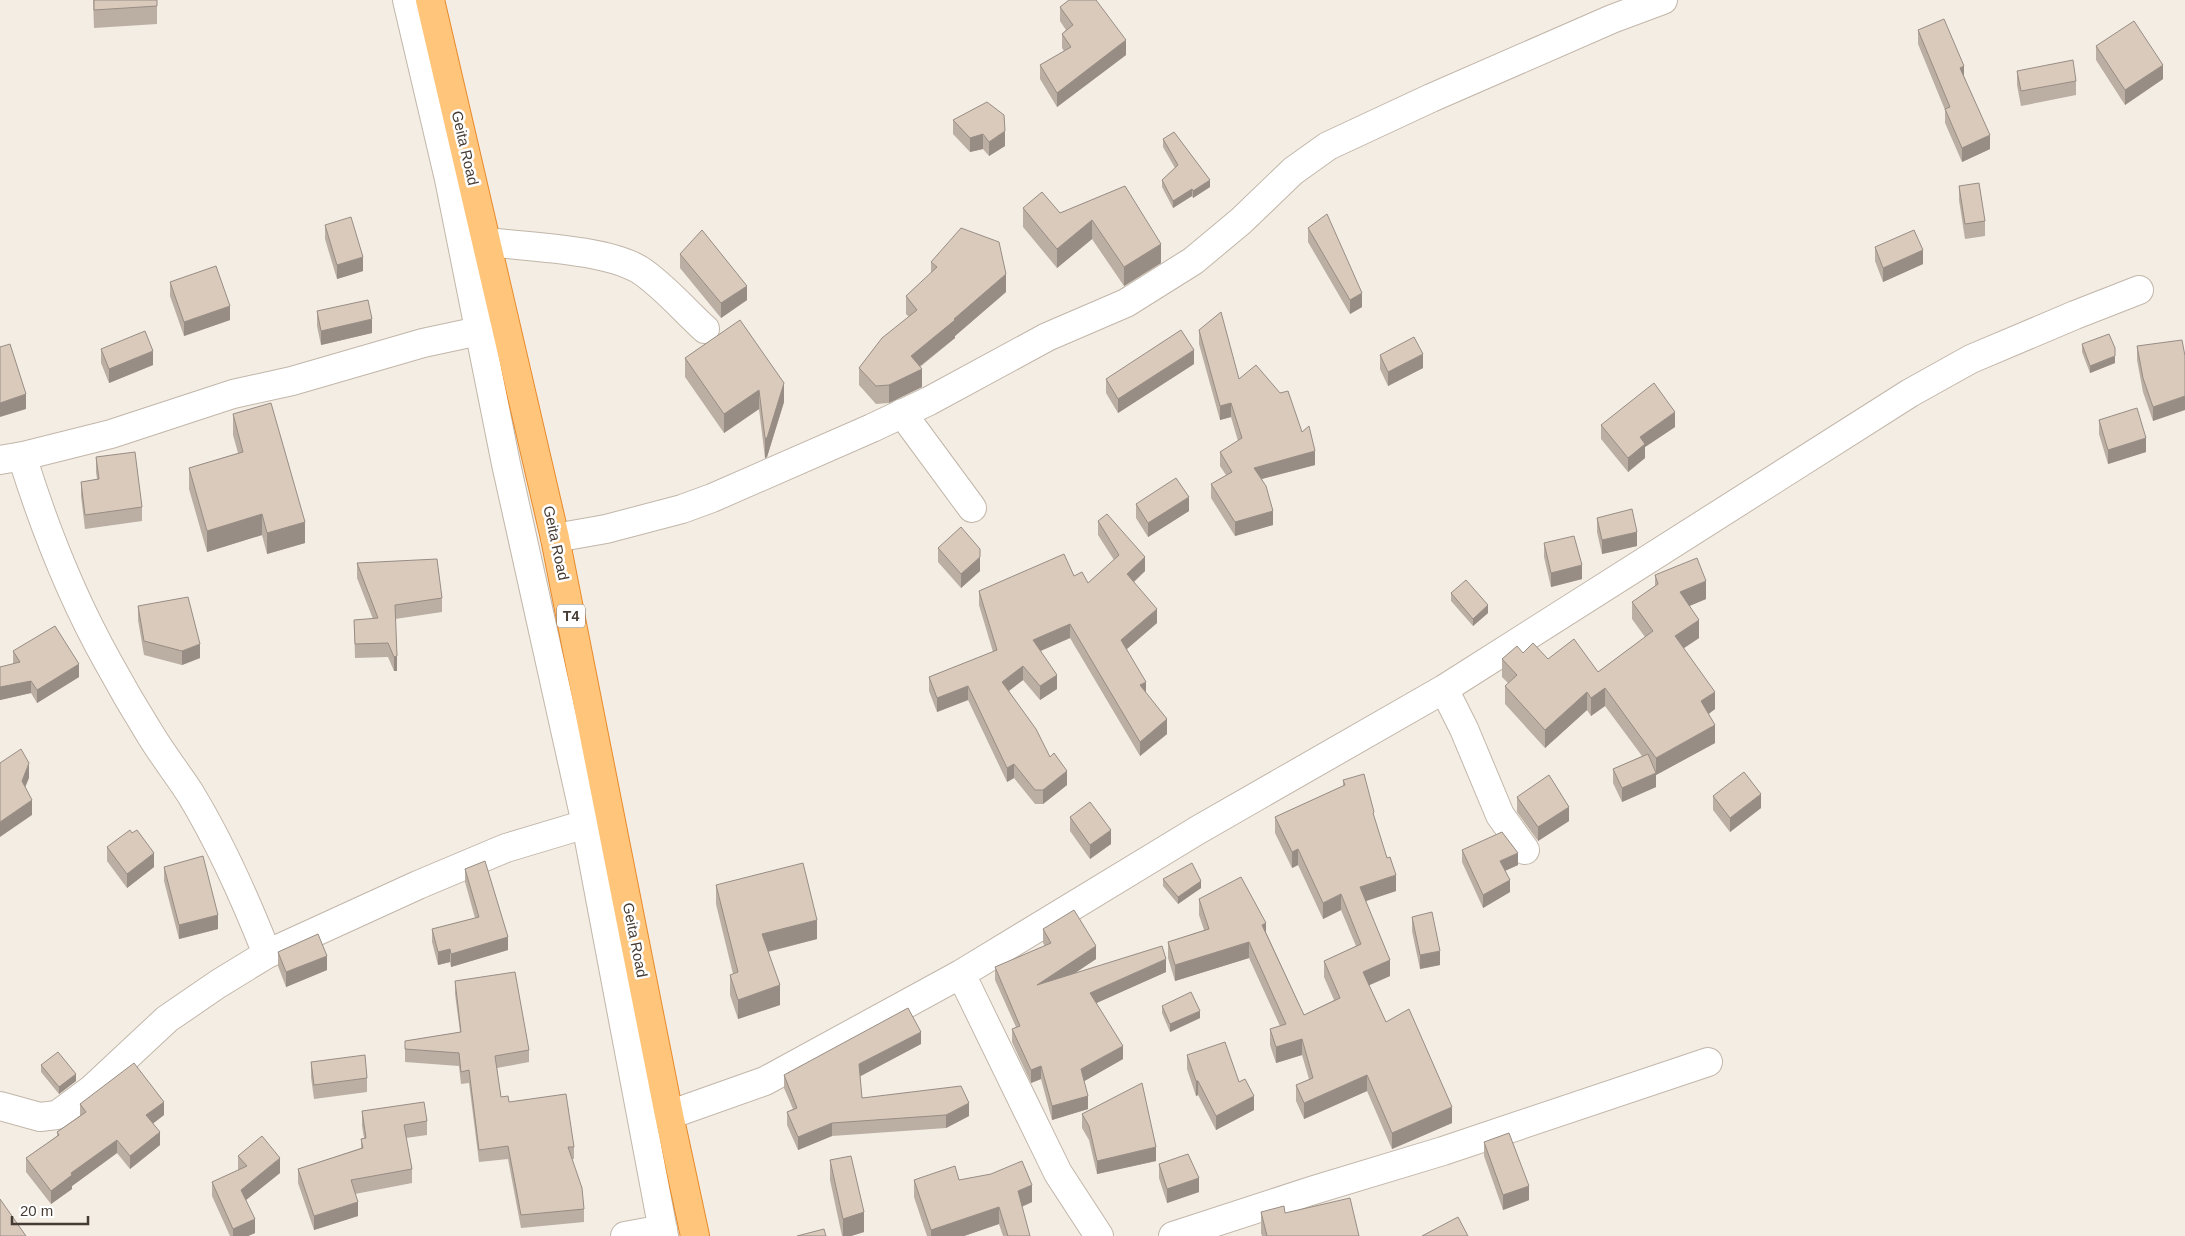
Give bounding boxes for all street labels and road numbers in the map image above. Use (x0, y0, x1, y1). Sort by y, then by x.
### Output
street label: Geita Road (449, 109, 482, 187)
street label: Geita Road (540, 504, 573, 582)
road number: T4 (557, 604, 585, 628)
street label: Geita Road (620, 901, 651, 979)

